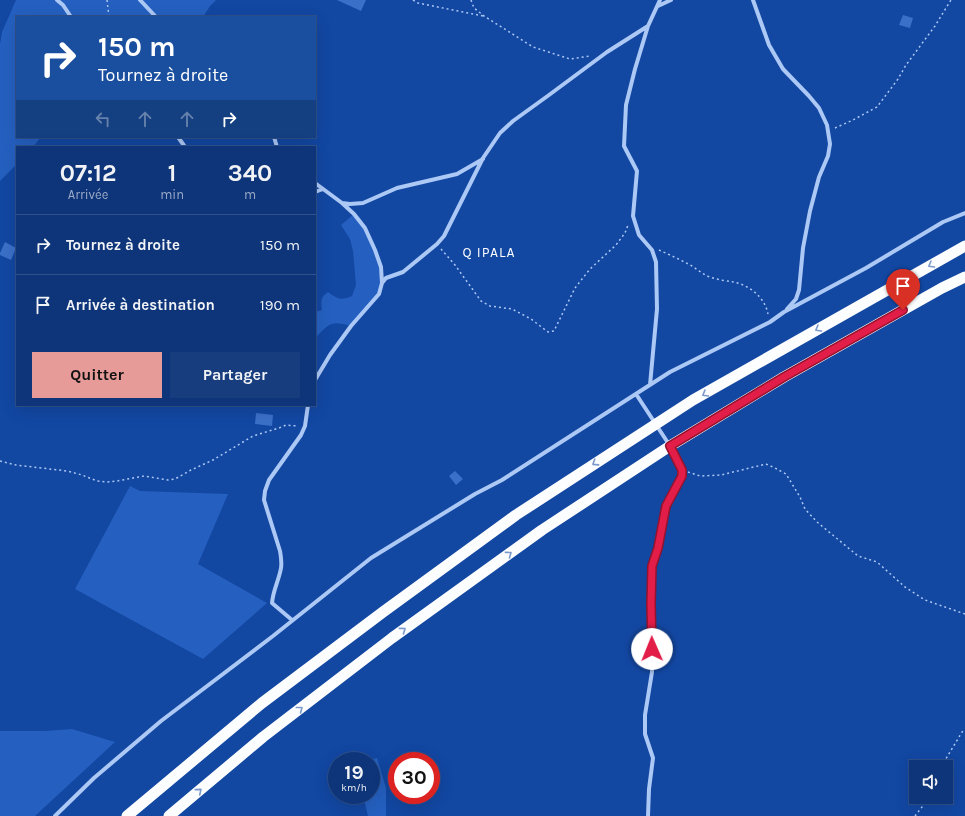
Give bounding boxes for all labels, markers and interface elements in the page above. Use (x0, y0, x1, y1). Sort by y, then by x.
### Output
text: 150 m (98, 30, 176, 63)
icon: right (32, 32, 84, 84)
text: Tournez à droite (98, 64, 228, 86)
icon: left (92, 108, 114, 130)
icon: ahead (134, 108, 156, 130)
icon: ahead (176, 108, 198, 130)
icon: right (218, 108, 240, 130)
text: 07:12 (60, 159, 116, 187)
text: 1 (168, 159, 176, 187)
text: 340 (228, 159, 272, 187)
text: Arrivée (68, 187, 108, 202)
text: min (160, 187, 184, 202)
text: m (244, 187, 256, 202)
icon: right (32, 234, 54, 256)
text: Tournez à droite (66, 236, 180, 254)
text: 150 m (260, 236, 300, 254)
district label: Q IPALA (462, 244, 516, 261)
one-way arrow (928, 261, 935, 268)
pin (886, 269, 920, 310)
icon: arrive (892, 275, 914, 297)
icon: arrive (32, 294, 54, 316)
text: Arrivée à destination (66, 296, 215, 314)
text: 190 m (260, 296, 300, 314)
one-way arrow (815, 325, 822, 332)
button: Quitter (32, 352, 162, 398)
button: Partager (170, 352, 300, 398)
one-way arrow (702, 389, 709, 396)
one-way arrow (592, 459, 599, 466)
one-way arrow (505, 551, 512, 559)
one-way arrow (399, 627, 406, 635)
position arrow (631, 628, 673, 670)
one-way arrow (295, 706, 302, 713)
speed limit sign: 30 (388, 752, 440, 804)
map controls (909, 760, 953, 804)
button: sound (909, 760, 953, 804)
text: 19 (344, 761, 364, 784)
text: km/h (341, 782, 367, 794)
one-way arrow (195, 788, 202, 795)

